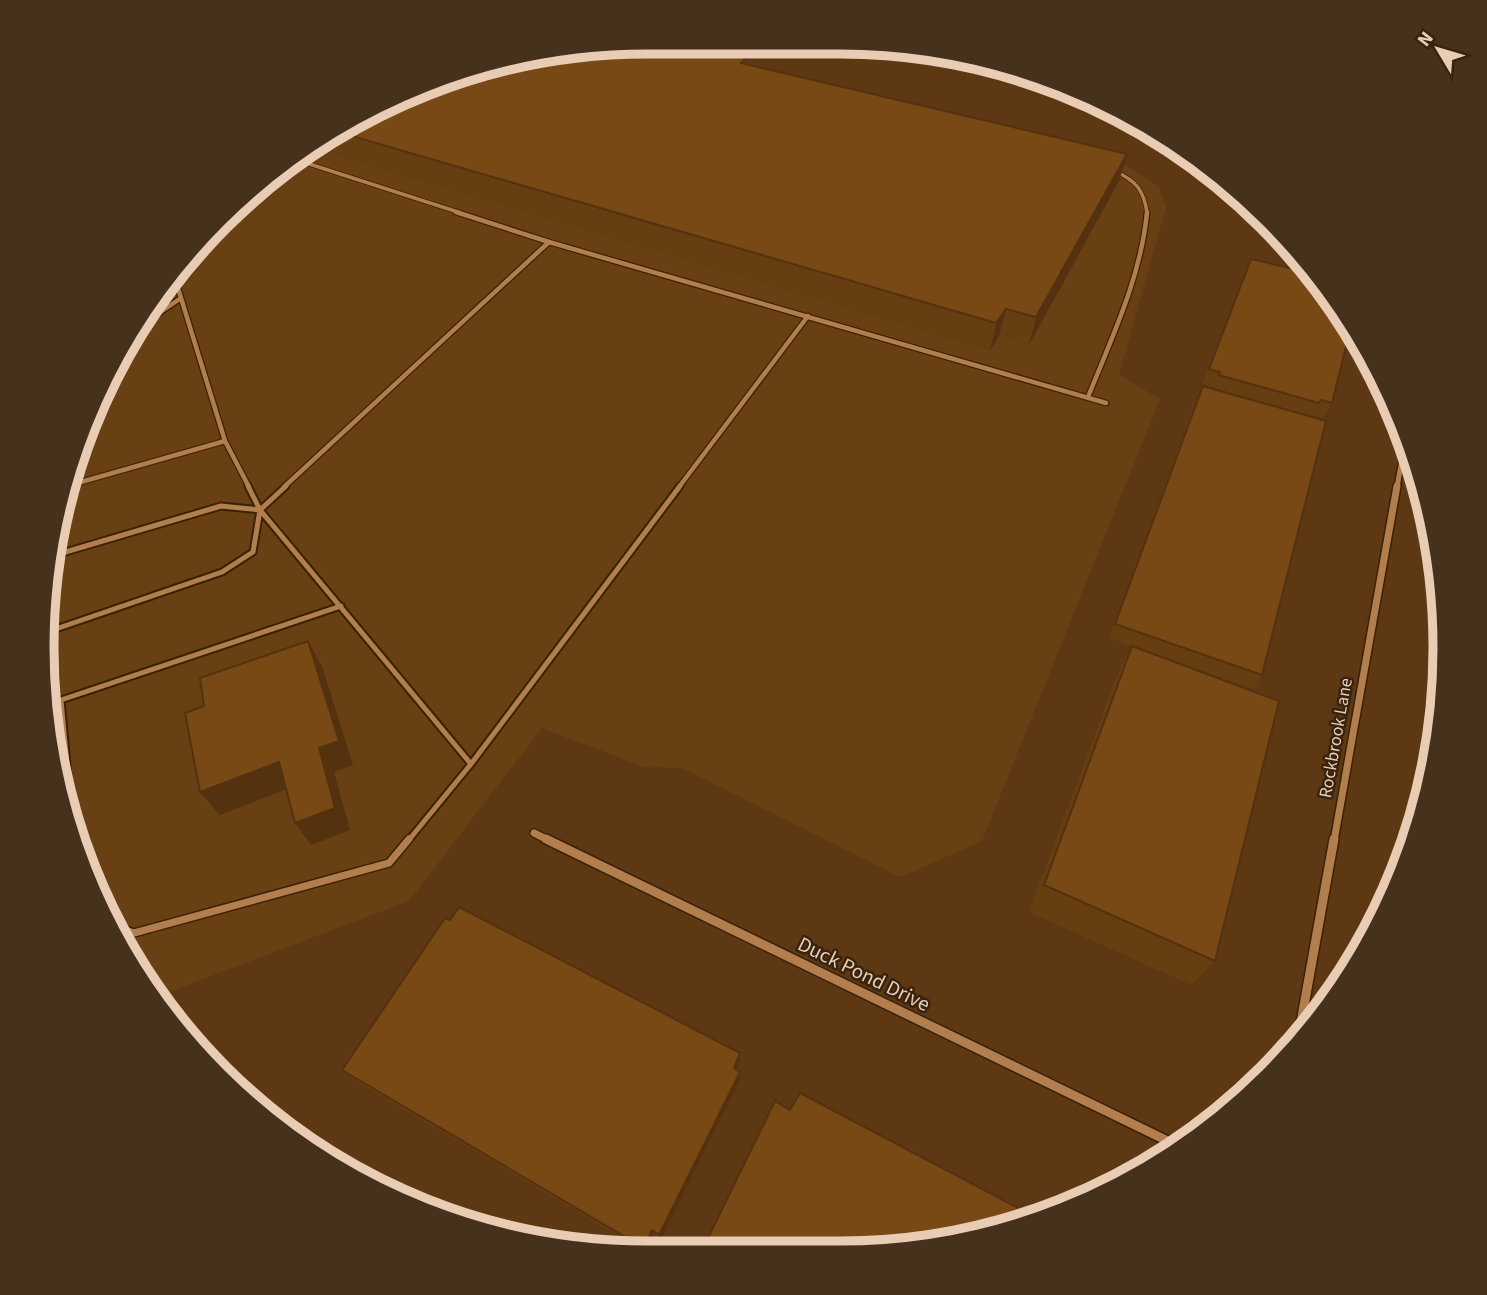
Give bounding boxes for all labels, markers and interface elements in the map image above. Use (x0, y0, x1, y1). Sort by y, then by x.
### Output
north arrow (1403, 14, 1473, 84)
text: N (1411, 26, 1440, 53)
street label: Rockbrook Lane (1313, 676, 1359, 800)
street label: Duck Pond Drive (793, 929, 935, 1019)

